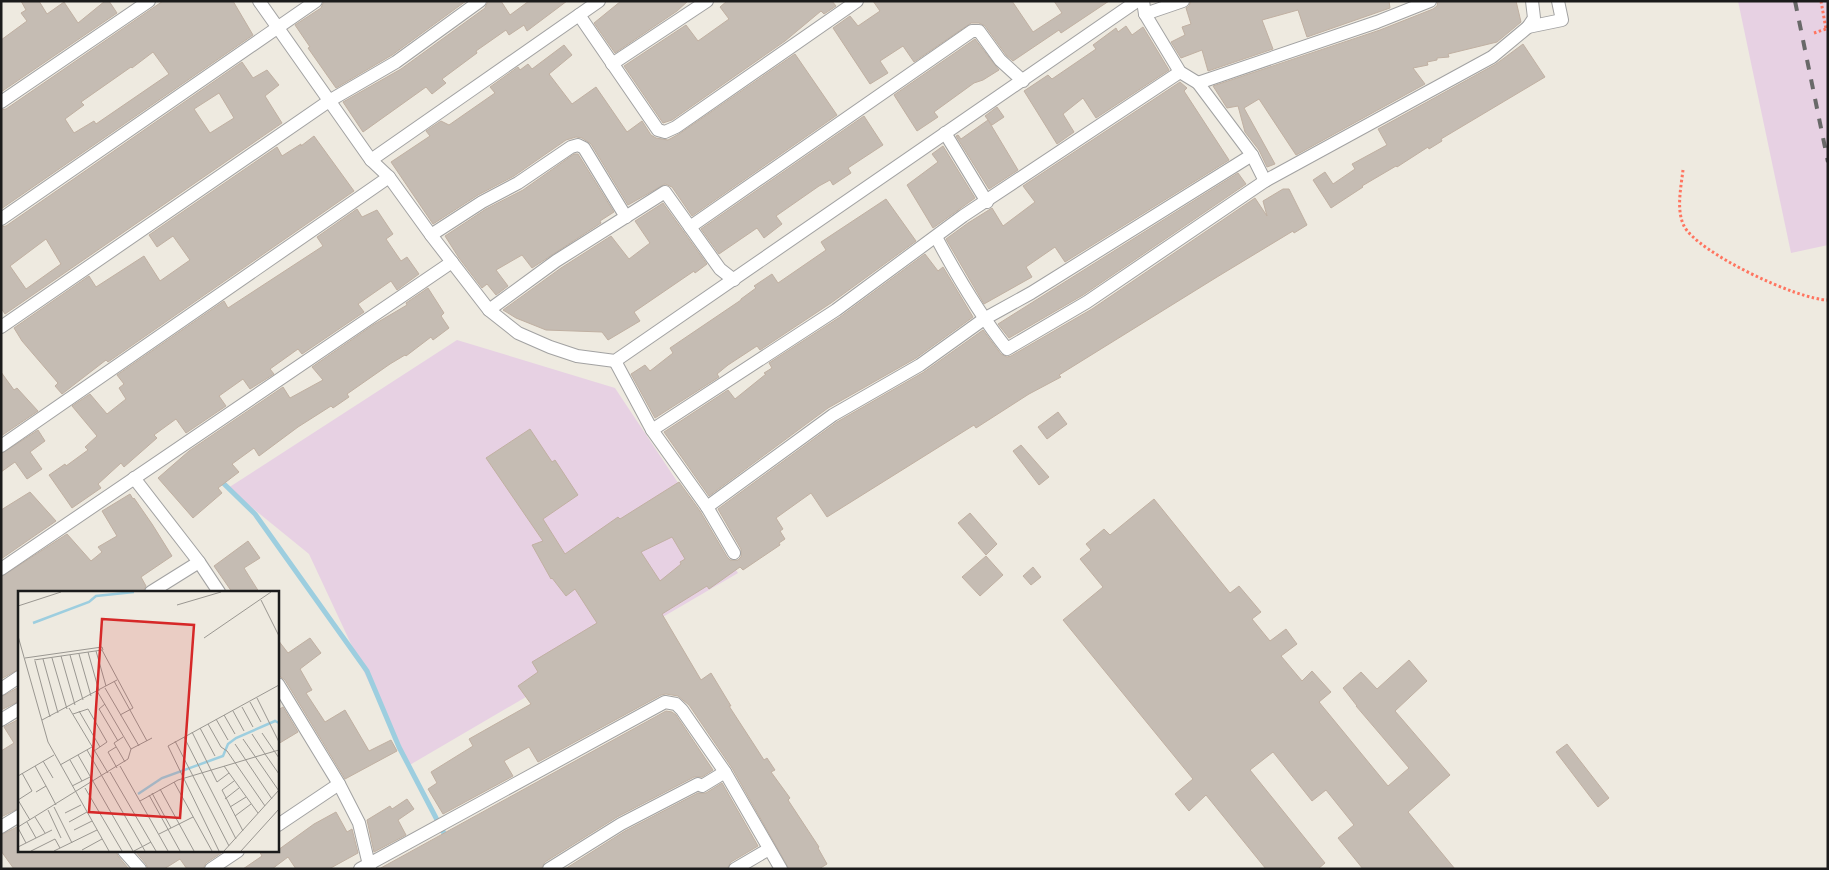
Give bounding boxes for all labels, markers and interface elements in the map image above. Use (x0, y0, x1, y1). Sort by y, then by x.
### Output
inset map (18, 591, 279, 852)

